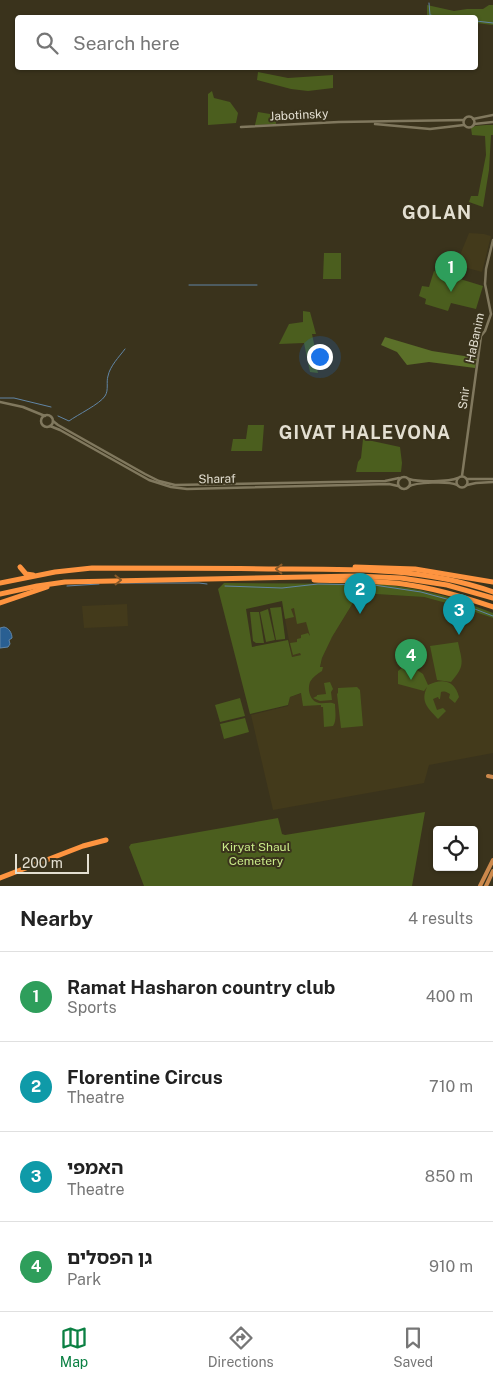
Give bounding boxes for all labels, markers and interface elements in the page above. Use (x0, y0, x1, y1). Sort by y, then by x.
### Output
search box (15, 15, 478, 70)
icon: search (33, 29, 61, 57)
text: Search here (73, 32, 180, 54)
street label: Jabotinsky (269, 106, 329, 124)
district label: GOLAN (402, 202, 472, 223)
pin: 1 (435, 251, 467, 292)
street label: HaBanim (463, 312, 487, 364)
your location (307, 344, 333, 370)
street label: Snir (456, 386, 472, 410)
district label: GIVAT HALEVONA (279, 422, 451, 443)
street label: Sharaf (198, 472, 236, 486)
one-way arrow (275, 563, 283, 574)
pin: 2 (344, 573, 376, 614)
one-way arrow (114, 575, 122, 585)
pin: 3 (443, 594, 475, 635)
pin: 4 (395, 639, 427, 680)
map controls (433, 826, 478, 871)
button: locate (433, 826, 478, 871)
park label: Kiryat Shaul Cemetery (222, 840, 291, 868)
scale bar (15, 851, 89, 874)
text: 200 m (22, 855, 63, 871)
text: Nearby (20, 906, 93, 931)
text: 4 results (408, 909, 473, 928)
text: Ramat Hasharon country club (67, 976, 335, 998)
text: 1 (33, 987, 39, 1006)
text: 400 m (426, 987, 473, 1006)
text: Sports (67, 998, 117, 1017)
text: Florentine Circus (67, 1066, 223, 1088)
text: 2 (31, 1077, 41, 1096)
text: 710 m (429, 1077, 473, 1096)
text: Theatre (67, 1088, 125, 1107)
text: האמפי (67, 1156, 123, 1178)
text: 3 (31, 1167, 41, 1186)
text: 850 m (425, 1167, 473, 1186)
text: Theatre (67, 1180, 125, 1199)
text: גן הפסלים (67, 1246, 152, 1268)
text: 4 (31, 1257, 41, 1276)
text: 910 m (429, 1257, 473, 1276)
text: Park (67, 1270, 101, 1289)
tab: Map (60, 1324, 88, 1370)
tab: Directions (208, 1324, 274, 1370)
tab: Saved (393, 1324, 433, 1370)

